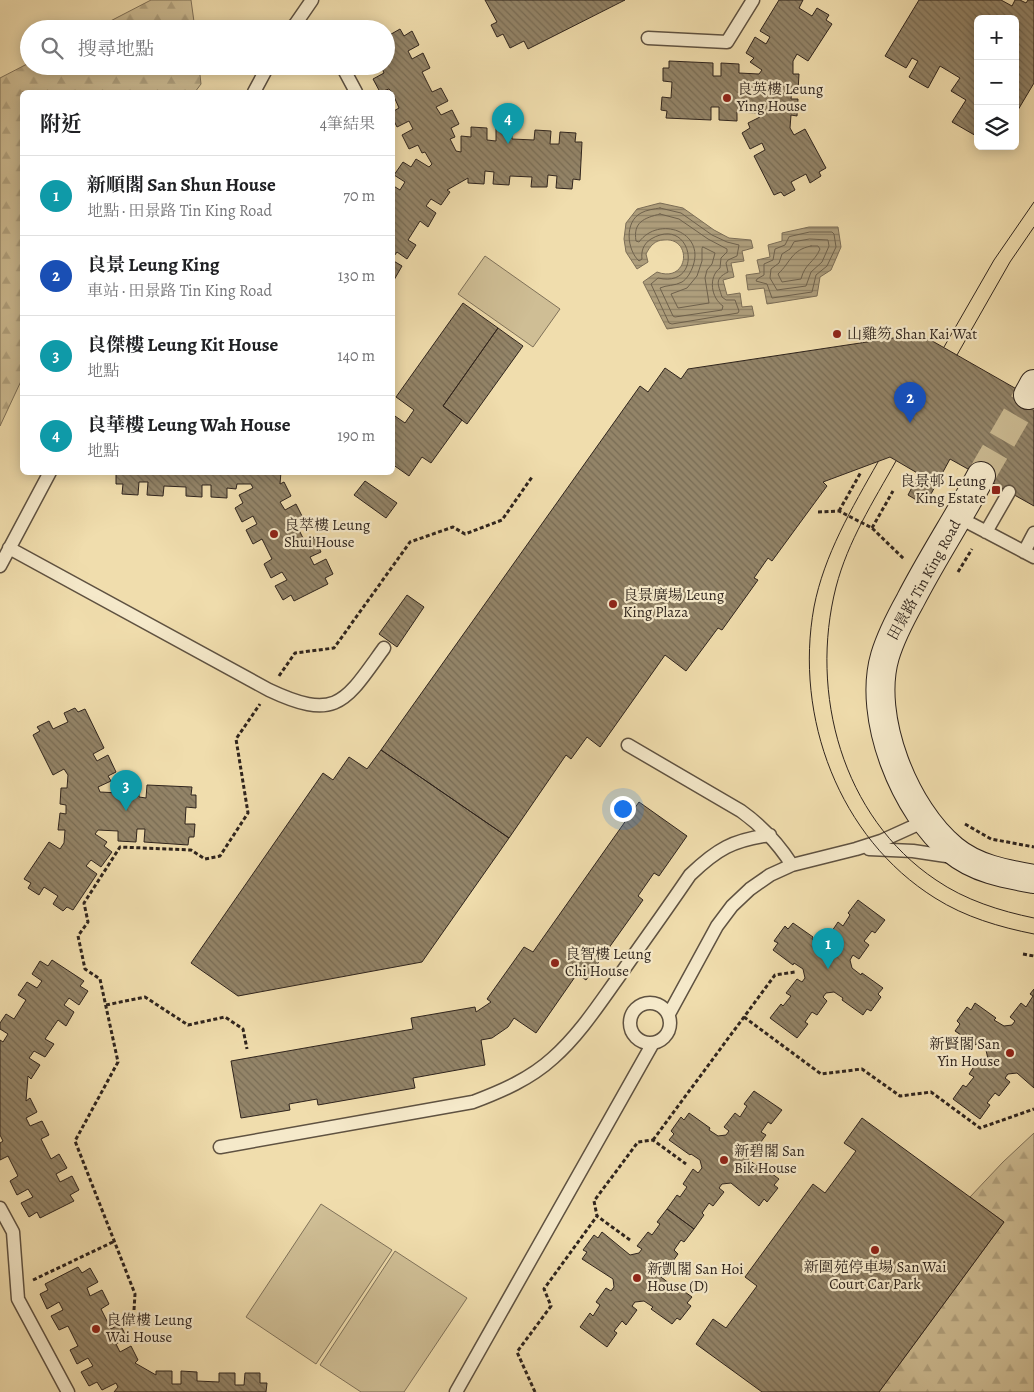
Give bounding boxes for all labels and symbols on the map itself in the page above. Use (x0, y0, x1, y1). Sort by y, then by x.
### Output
place label: 良英樓 Leung Ying House (736, 79, 824, 116)
marker: 良英樓 Leung Ying House (721, 92, 733, 104)
pin: 4 (492, 103, 524, 144)
place label: 山雞笏 Shan Kai Wat (847, 324, 977, 344)
marker: 山雞笏 Shan Kai Wat (831, 328, 843, 340)
pin: 2 (894, 382, 926, 423)
place label: 良景邨 Leung King Estate (900, 471, 986, 508)
marker: 良景邨 Leung King Estate (990, 484, 1002, 496)
place label: 良萃樓 Leung Shui House (284, 515, 371, 552)
street label: 田景路 Tin King Road (883, 515, 966, 644)
marker: 良萃樓 Leung Shui House (268, 528, 280, 540)
place label: 良景廣場 Leung King Plaza (623, 585, 725, 622)
marker: 良景廣場 Leung King Plaza (607, 598, 619, 610)
pin: 3 (110, 770, 142, 811)
your location (610, 796, 636, 822)
pin: 1 (812, 928, 844, 969)
place label: 良智樓 Leung Chi House (565, 944, 652, 981)
marker: 良智樓 Leung Chi House (549, 957, 561, 969)
place label: 新賢閣 San Yin House (929, 1034, 1000, 1071)
marker: 新賢閣 San Yin House (1004, 1047, 1016, 1059)
place label: 新碧閣 San Bik House (734, 1141, 805, 1178)
marker: 新碧閣 San Bik House (718, 1154, 730, 1166)
marker: 新圍苑停車場 San Wai Court Car Park (869, 1244, 881, 1256)
place label: 新圍苑停車場 San Wai Court Car Park (804, 1257, 946, 1294)
place label: 新凱閣 San Hoi House (D) (647, 1259, 744, 1296)
marker: 新凱閣 San Hoi House (D) (631, 1272, 643, 1284)
place label: 良偉樓 Leung Wai House (105, 1310, 193, 1347)
marker: 良偉樓 Leung Wai House (90, 1323, 102, 1335)

